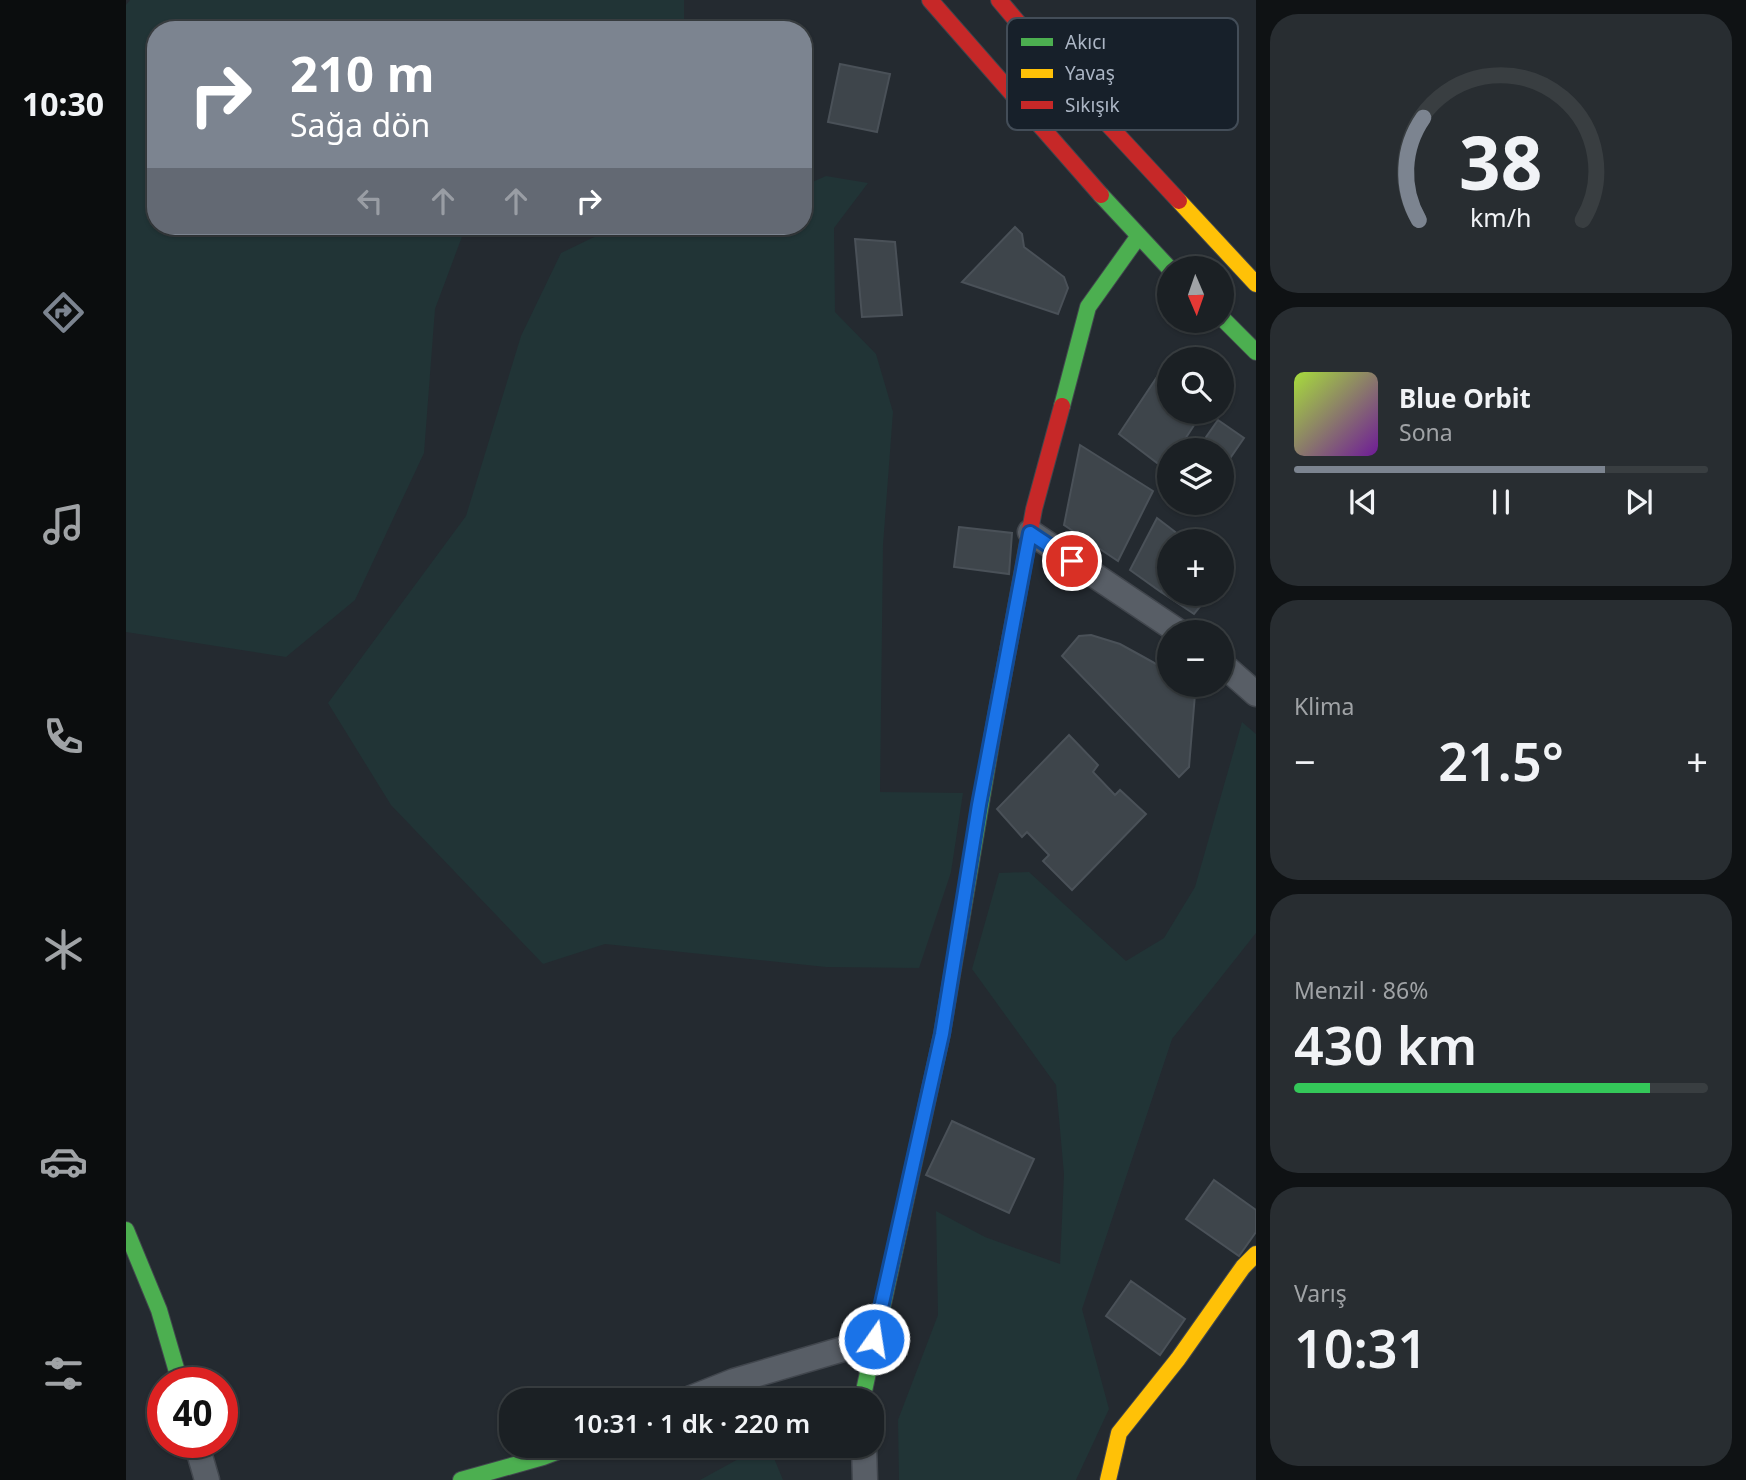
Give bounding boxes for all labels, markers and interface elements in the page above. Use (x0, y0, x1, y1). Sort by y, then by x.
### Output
legend (1007, 18, 1238, 130)
text: Akıcı (1065, 29, 1106, 55)
text: 210 m (290, 40, 435, 106)
icon: right (175, 49, 266, 140)
text: Yavaş (1065, 60, 1115, 86)
text: 10:30 (22, 82, 104, 125)
text: Sıkışık (1065, 92, 1120, 118)
text: Sağa dön (290, 103, 430, 146)
text: 38 (1459, 112, 1543, 211)
icon: left (351, 182, 389, 220)
icon: ahead (424, 182, 462, 220)
icon: ahead (497, 182, 535, 220)
icon: right (570, 182, 608, 220)
text: km/h (1470, 199, 1532, 233)
north arrow (1157, 256, 1234, 332)
map controls (1157, 256, 1234, 697)
icon: directions (39, 288, 88, 337)
button: search (1157, 347, 1234, 424)
text: Blue Orbit (1399, 380, 1531, 416)
text: Sona (1399, 416, 1453, 448)
button: layers (1157, 438, 1234, 515)
icon: previous (1344, 483, 1382, 521)
icon: pause (1482, 483, 1520, 521)
icon: next (1620, 483, 1658, 521)
icon: music (39, 500, 88, 549)
button: + (1157, 529, 1234, 606)
pin (1042, 531, 1102, 591)
icon: arrive (1053, 542, 1091, 580)
button: − (1157, 620, 1234, 697)
text: Klima (1294, 690, 1355, 722)
icon: phone (39, 712, 88, 761)
text: 21.5° (1438, 725, 1564, 796)
text: − (1294, 735, 1316, 787)
text: + (1686, 735, 1708, 787)
icon: climate (39, 925, 88, 974)
text: Menzil · 86% (1294, 974, 1428, 1006)
text: 430 km (1294, 1009, 1477, 1080)
icon: car (39, 1137, 88, 1186)
text: Varış (1294, 1277, 1347, 1309)
position arrow (837, 1302, 911, 1376)
text: 10:31 (1294, 1312, 1427, 1383)
icon: filters (39, 1349, 88, 1398)
speed limit sign: 40 (147, 1367, 238, 1458)
text: 10:31 · 1 dk · 220 m (573, 1405, 810, 1441)

